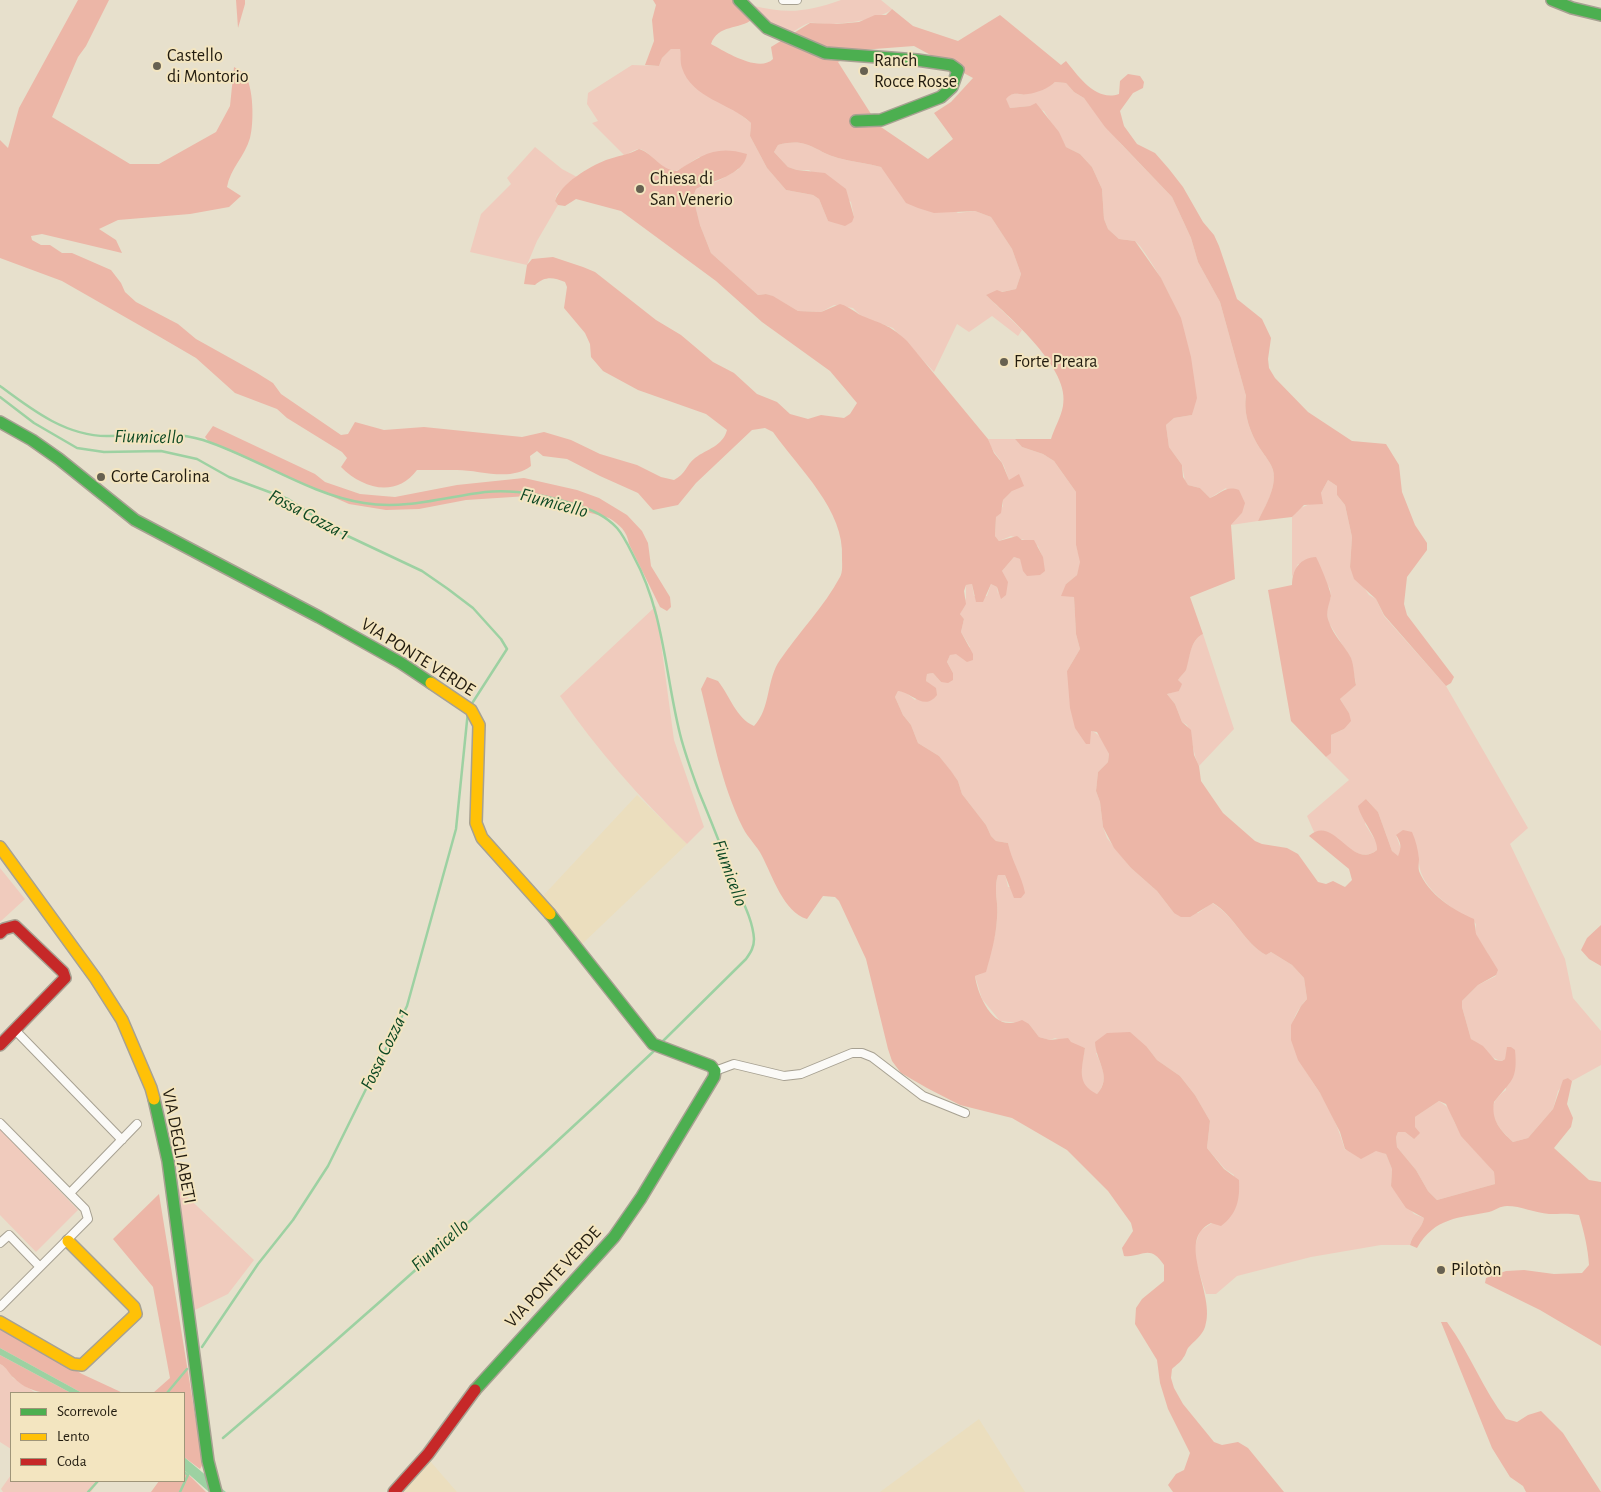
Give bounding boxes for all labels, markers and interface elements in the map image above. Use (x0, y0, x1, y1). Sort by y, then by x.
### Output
place label: Castello di Montorio (167, 45, 249, 88)
place label: Ranch Rocce Rosse (874, 50, 957, 92)
marker: Castello di Montorio (151, 60, 163, 72)
marker: Ranch Rocce Rosse (858, 65, 870, 77)
place label: Chiesa di San Venerio (650, 168, 733, 210)
marker: Chiesa di San Venerio (634, 183, 646, 195)
place label: Forte Preara (1014, 351, 1098, 373)
marker: Forte Preara (998, 356, 1010, 368)
water label: Fiumicello (114, 425, 184, 449)
place label: Corte Carolina (111, 466, 210, 488)
marker: Corte Carolina (95, 471, 107, 483)
water label: Fiumicello (517, 483, 591, 523)
water label: Fossa Cozza 1 (265, 484, 353, 546)
street label: VIA PONTE VERDE (357, 613, 479, 701)
water label: Fiumicello (707, 836, 753, 910)
water label: Fossa Cozza 1 (355, 1004, 415, 1094)
street label: VIA DEGLI ABETI (157, 1087, 201, 1205)
water label: Fiumicello (406, 1214, 474, 1276)
street label: VIA PONTE VERDE (501, 1222, 605, 1332)
place label: Pilotòn (1451, 1259, 1501, 1281)
marker: Pilotòn (1435, 1264, 1447, 1276)
legend (10, 1392, 185, 1482)
text: Scorrevole (57, 1404, 117, 1419)
text: Lento (57, 1429, 90, 1444)
text: Coda (57, 1454, 87, 1469)

